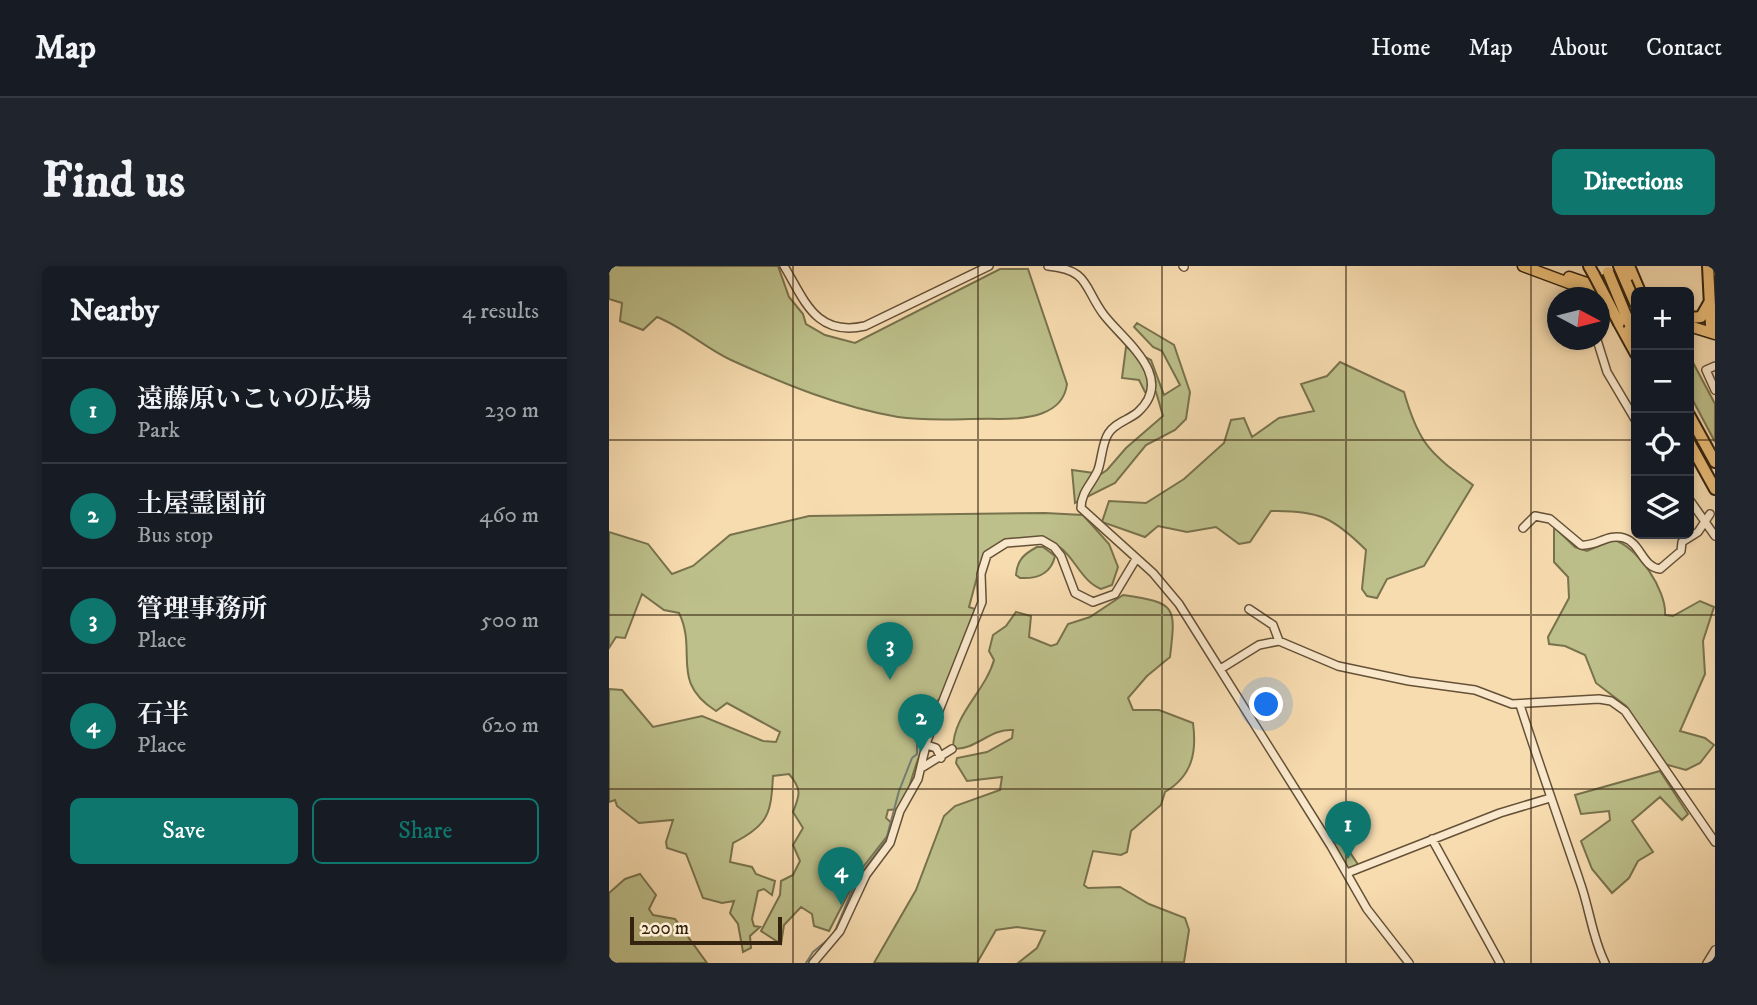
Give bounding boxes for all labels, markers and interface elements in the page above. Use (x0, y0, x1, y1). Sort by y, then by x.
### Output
text: Map (35, 28, 96, 69)
text: Home (1371, 33, 1430, 63)
text: Map (1468, 33, 1513, 63)
text: About (1551, 33, 1608, 63)
text: Contact (1646, 33, 1722, 63)
button: Directions (1552, 149, 1715, 215)
text: Find us (42, 151, 185, 213)
north arrow (1547, 287, 1610, 350)
map controls (1631, 287, 1694, 539)
button: + (1631, 287, 1694, 350)
text: Nearby (70, 293, 159, 330)
text: 4 results (462, 297, 539, 326)
button: − (1631, 350, 1694, 413)
text: 遠藤原いこいの広場 (137, 383, 371, 416)
text: 1 (89, 396, 97, 425)
text: 230 m (485, 396, 539, 425)
button: locate (1631, 413, 1694, 476)
text: Park (137, 416, 180, 445)
button: layers (1631, 476, 1694, 539)
text: 土屋霊園前 (137, 488, 267, 521)
text: 2 (87, 501, 99, 530)
text: 460 m (479, 501, 539, 530)
text: Bus stop (137, 521, 213, 550)
text: 管理事務所 (137, 593, 267, 626)
text: 3 (89, 606, 97, 635)
text: 500 m (481, 606, 539, 635)
pin: 3 (867, 622, 913, 680)
text: Place (137, 626, 186, 655)
your location (1249, 687, 1283, 721)
pin: 2 (898, 694, 944, 752)
text: 石半 (137, 698, 189, 731)
text: 4 (86, 711, 100, 740)
text: 620 m (481, 711, 539, 740)
text: Place (137, 731, 186, 760)
button: Save (70, 798, 298, 864)
button: Share (312, 798, 539, 864)
pin: 1 (1325, 801, 1371, 859)
pin: 4 (818, 847, 864, 905)
scale bar (630, 914, 782, 946)
text: 200 m (641, 917, 689, 940)

